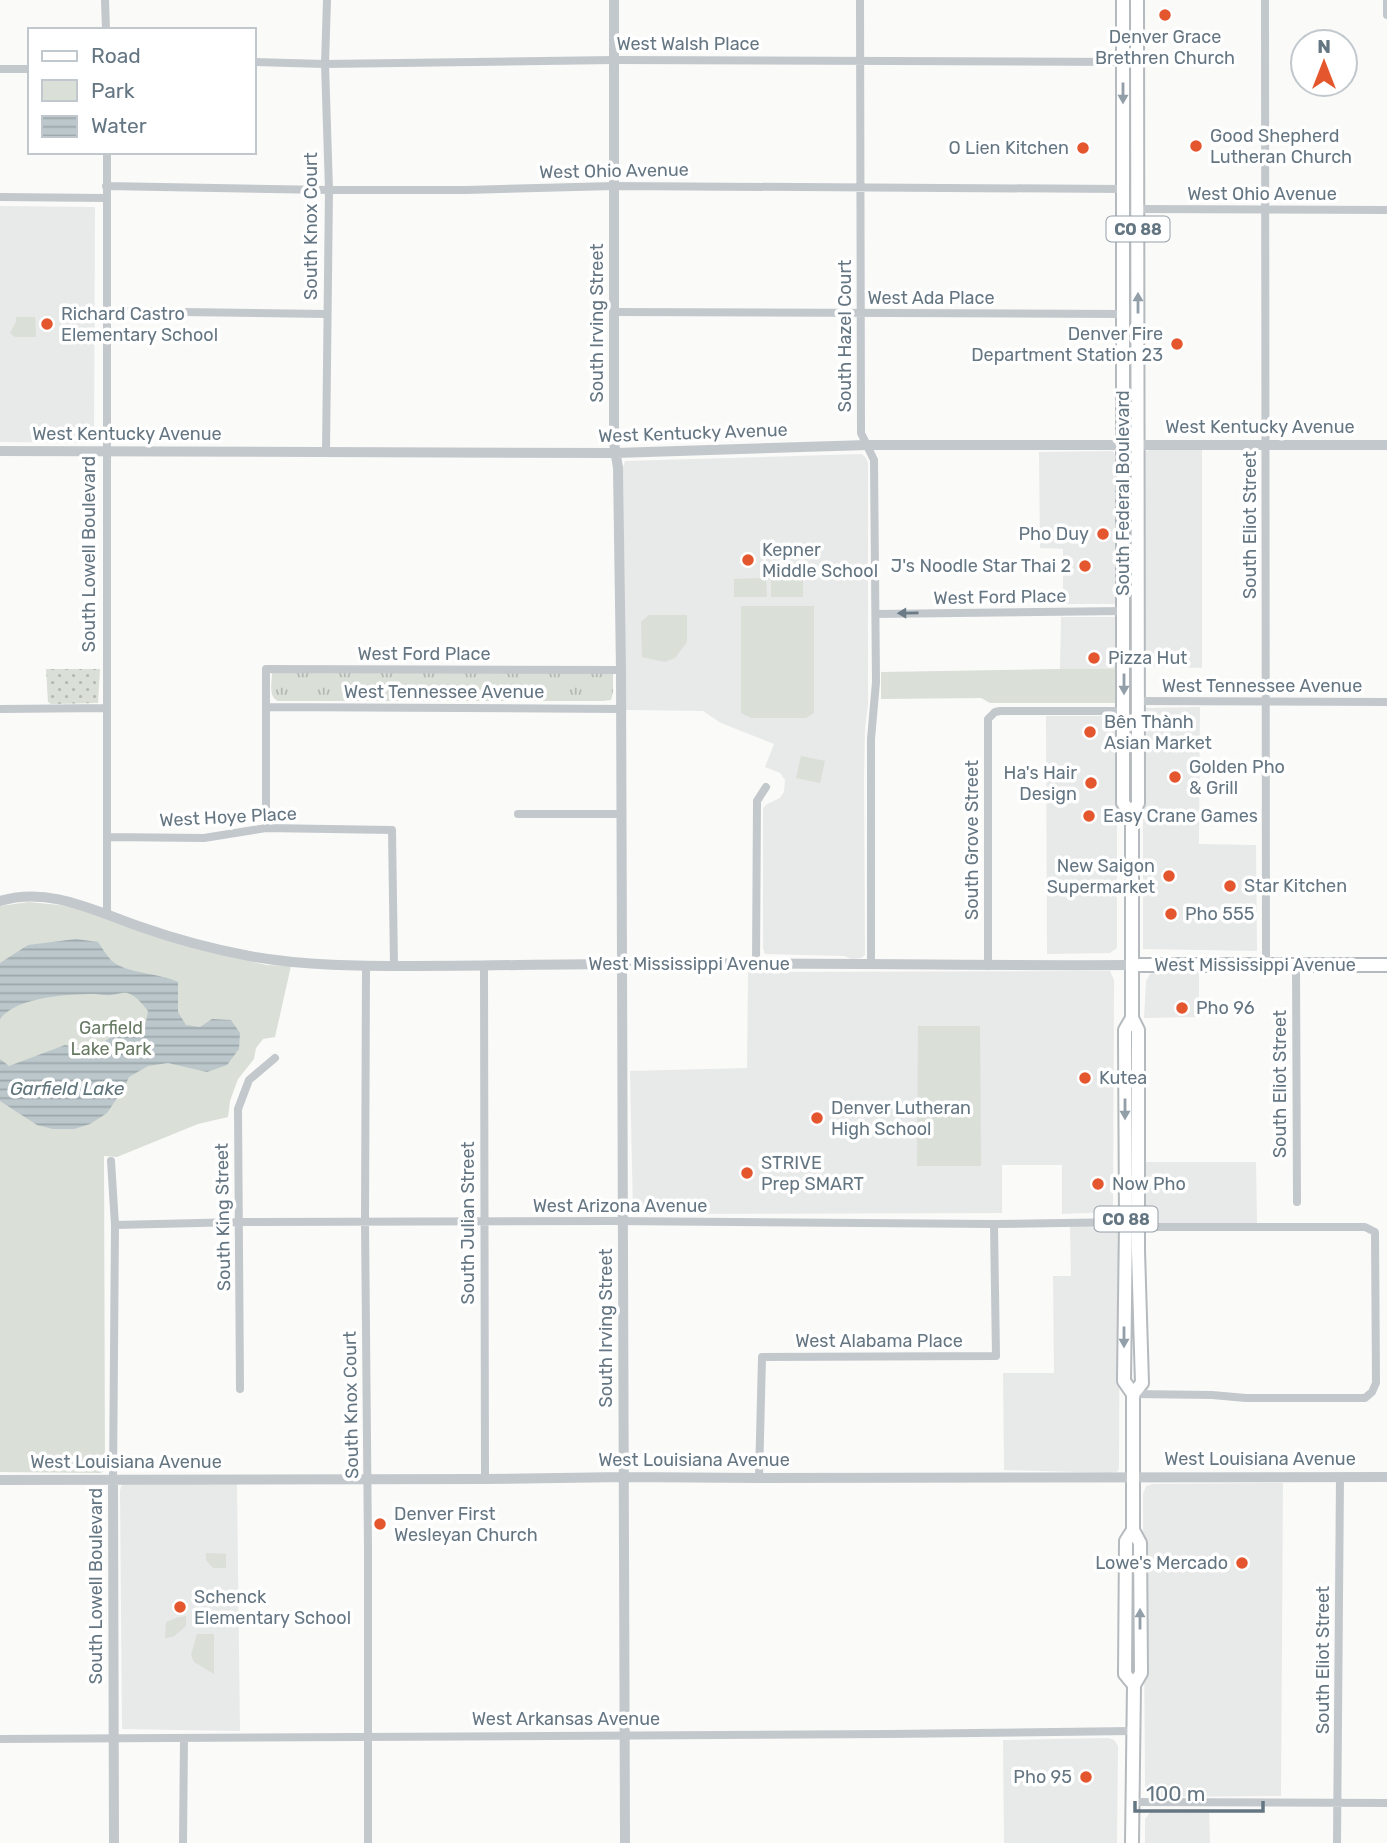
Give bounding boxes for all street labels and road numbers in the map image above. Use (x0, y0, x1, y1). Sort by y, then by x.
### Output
street label: West Walsh Place (616, 33, 760, 55)
street label: South Knox Court (300, 152, 322, 300)
street label: West Ohio Avenue (539, 159, 689, 183)
street label: West Ohio Avenue (1187, 183, 1337, 205)
road number: CO 88 (1106, 216, 1170, 242)
street label: South Irving Street (586, 244, 608, 402)
street label: South Hazel Court (834, 260, 856, 412)
street label: West Ada Place (867, 287, 995, 309)
street label: South Federal Boulevard (1112, 390, 1134, 596)
street label: West Kentucky Avenue (1165, 416, 1355, 438)
street label: West Kentucky Avenue (598, 419, 788, 447)
street label: West Kentucky Avenue (32, 423, 222, 445)
street label: South Eliot Street (1239, 451, 1261, 599)
street label: South Lowell Boulevard (78, 456, 100, 652)
street label: West Ford Place (933, 585, 1067, 609)
street label: West Ford Place (357, 643, 491, 665)
street label: West Tennessee Avenue (1162, 675, 1362, 697)
street label: West Tennessee Avenue (344, 681, 544, 703)
street label: South Grove Street (961, 760, 983, 920)
street label: West Hoye Place (159, 802, 297, 832)
street label: West Mississippi Avenue (588, 953, 790, 975)
street label: West Mississippi Avenue (1154, 954, 1356, 976)
street label: South Eliot Street (1269, 1010, 1291, 1158)
street label: South Julian Street (457, 1142, 479, 1304)
street label: South King Street (211, 1143, 235, 1291)
street label: West Arizona Avenue (533, 1195, 707, 1217)
road number: CO 88 (1094, 1206, 1158, 1232)
street label: South Irving Street (595, 1249, 617, 1407)
street label: West Alabama Place (795, 1330, 963, 1352)
street label: South Knox Court (339, 1331, 363, 1479)
street label: West Louisiana Avenue (1164, 1448, 1356, 1470)
street label: West Louisiana Avenue (598, 1449, 790, 1471)
street label: West Louisiana Avenue (30, 1451, 222, 1473)
street label: South Lowell Boulevard (85, 1488, 107, 1684)
street label: South Eliot Street (1312, 1586, 1334, 1734)
street label: West Arkansas Avenue (472, 1708, 660, 1730)

